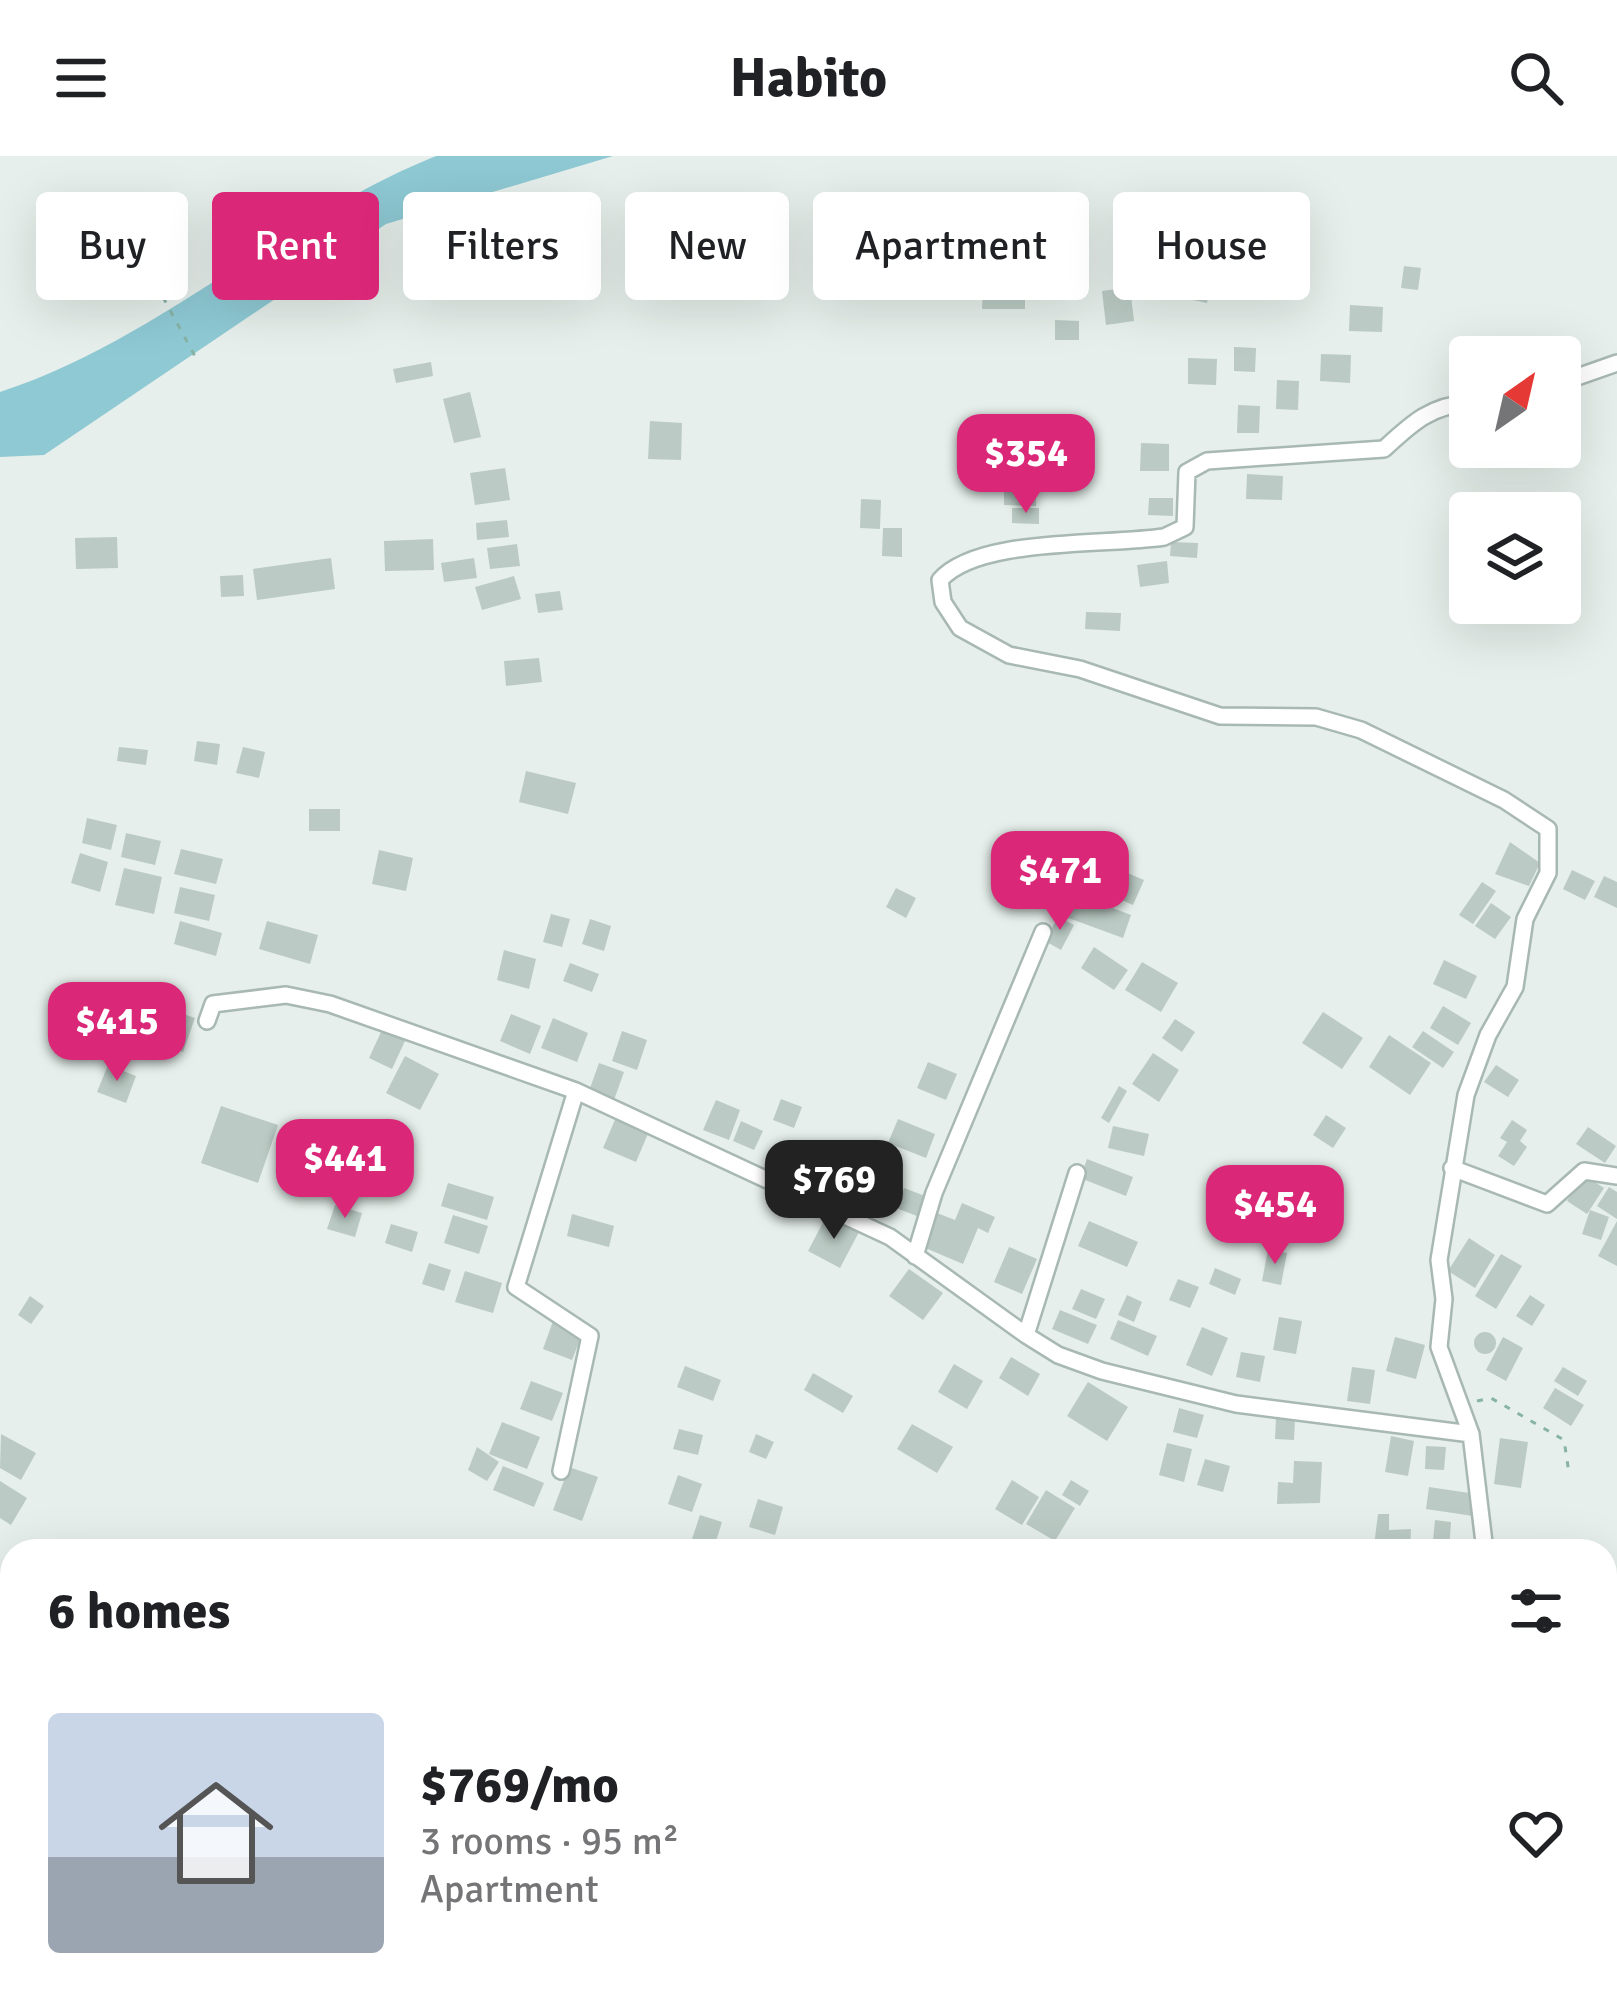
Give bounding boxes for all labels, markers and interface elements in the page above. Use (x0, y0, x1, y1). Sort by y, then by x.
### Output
icon: menu (48, 45, 114, 111)
text: Habito (730, 45, 887, 112)
icon: search (1503, 45, 1569, 111)
chip: Buy (36, 192, 188, 300)
chip: Rent (212, 192, 379, 300)
chip: Filters (403, 192, 601, 300)
chip: New (625, 192, 789, 300)
chip: Apartment (813, 192, 1089, 300)
chip: House (1113, 192, 1310, 300)
north arrow (1449, 336, 1581, 468)
map controls (1449, 336, 1581, 624)
pin: $354 (955, 414, 1097, 516)
text: $354 (984, 429, 1068, 477)
button: layers (1449, 492, 1581, 624)
pin: $471 (989, 831, 1131, 933)
text: $471 (1018, 846, 1102, 894)
pin: $415 (46, 982, 188, 1084)
text: $415 (75, 997, 159, 1045)
pin: $441 (274, 1119, 416, 1221)
text: $441 (303, 1134, 387, 1182)
pin: $769 (763, 1140, 905, 1242)
text: $769 (792, 1155, 876, 1203)
pin: $454 (1204, 1165, 1346, 1267)
text: $454 (1233, 1180, 1317, 1228)
icon: filters (1503, 1578, 1569, 1644)
text: 6 homes (48, 1580, 230, 1643)
text: $769/mo (420, 1754, 619, 1817)
icon: home (144, 1761, 288, 1905)
icon: heart (1503, 1800, 1569, 1866)
text: 3 rooms · 95 m² (420, 1817, 679, 1865)
text: Apartment (420, 1865, 599, 1913)

